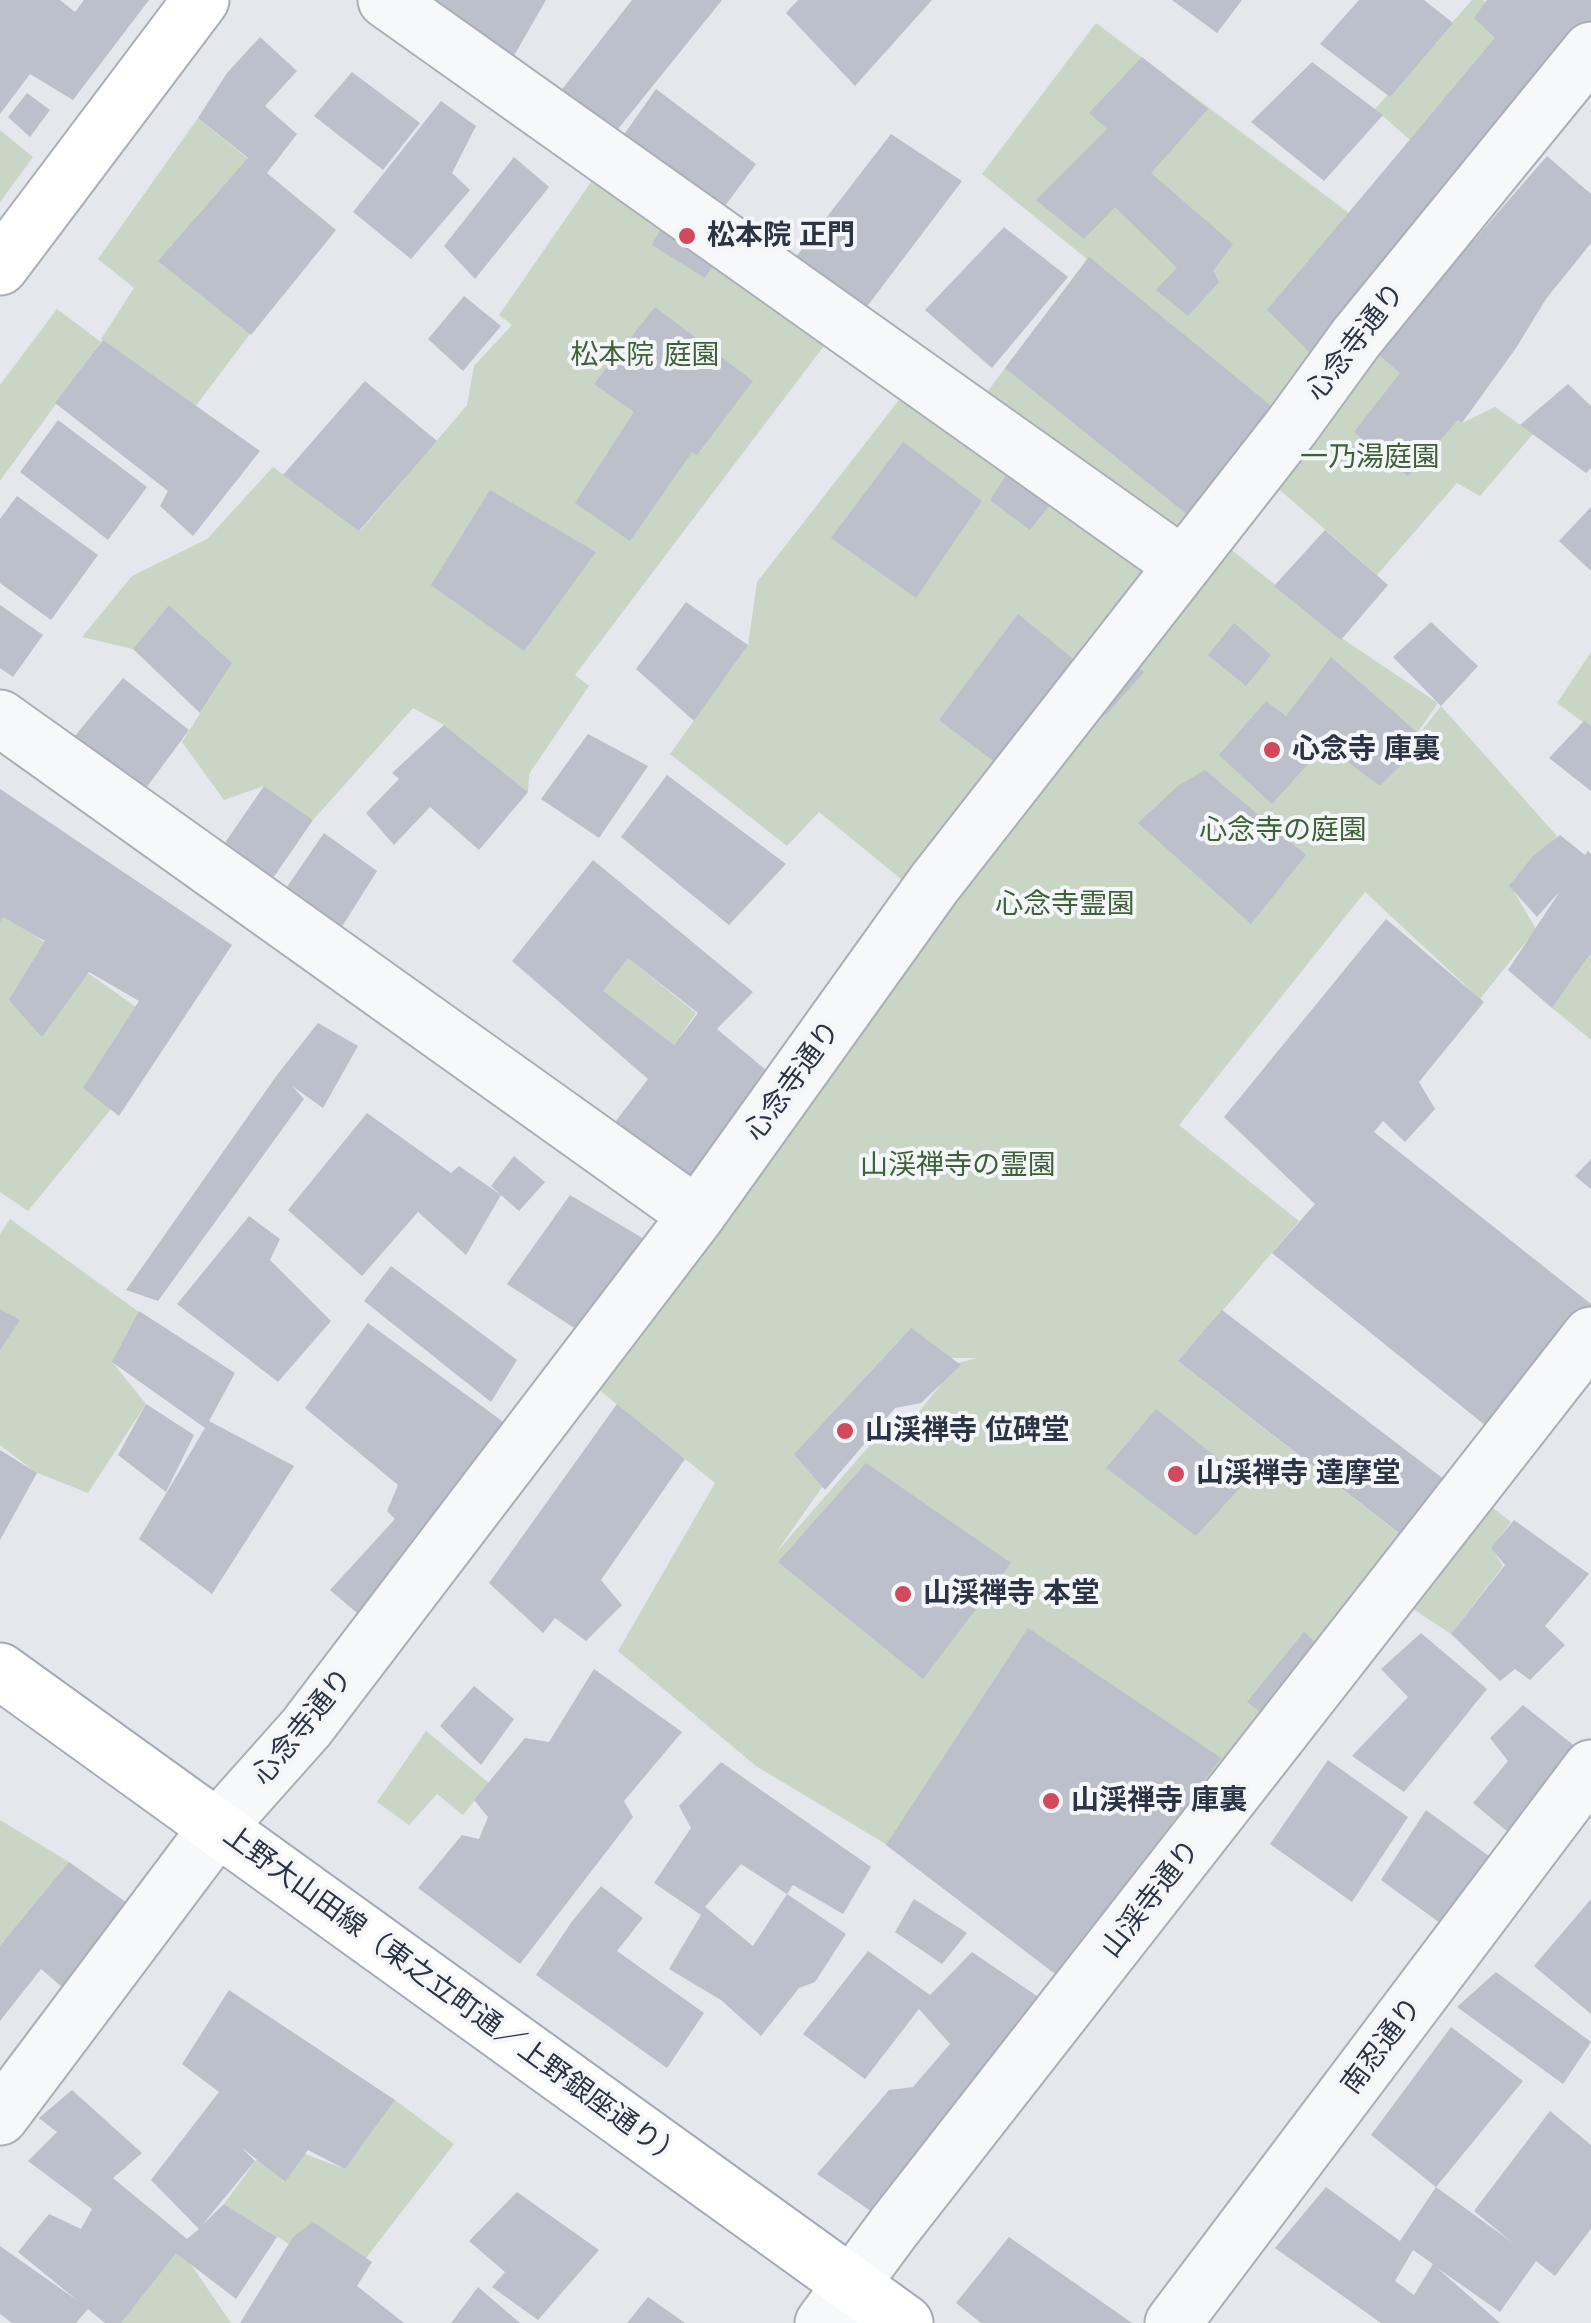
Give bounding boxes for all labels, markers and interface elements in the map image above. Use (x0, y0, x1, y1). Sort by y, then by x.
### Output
place label: 松本院 正門 (707, 219, 855, 253)
marker: 松本院 正門 (676, 225, 698, 247)
street label: 心念寺通り (1300, 276, 1412, 408)
park label: 松本院 庭園 (570, 339, 720, 373)
park label: 一乃湯庭園 (1300, 441, 1440, 475)
place label: 心念寺 庫裏 (1292, 733, 1440, 767)
marker: 心念寺 庫裏 (1261, 739, 1283, 761)
park label: 心念寺の庭園 (1199, 814, 1367, 848)
park label: 心念寺霊園 (995, 888, 1135, 922)
street label: 心念寺通り (738, 1014, 848, 1148)
park label: 山渓禅寺の霊園 (860, 1149, 1056, 1183)
place label: 山渓禅寺 位碑堂 (865, 1414, 1069, 1448)
marker: 山渓禅寺 位碑堂 (834, 1420, 856, 1442)
place label: 山渓禅寺 達摩堂 (1196, 1457, 1400, 1491)
marker: 山渓禅寺 達摩堂 (1165, 1463, 1187, 1485)
place label: 山渓禅寺 本堂 (923, 1577, 1099, 1611)
marker: 山渓禅寺 本堂 (892, 1583, 914, 1605)
street label: 心念寺通り (246, 1662, 360, 1792)
place label: 山渓禅寺 庫裏 (1071, 1784, 1247, 1818)
marker: 山渓禅寺 庫裏 (1040, 1790, 1062, 1812)
street label: 上野大山田線（東之立町通／上野銀座通り） (217, 1819, 689, 2175)
street label: 山渓寺通り (1095, 1833, 1207, 1965)
street label: 南忍通り (1335, 1991, 1429, 2101)

